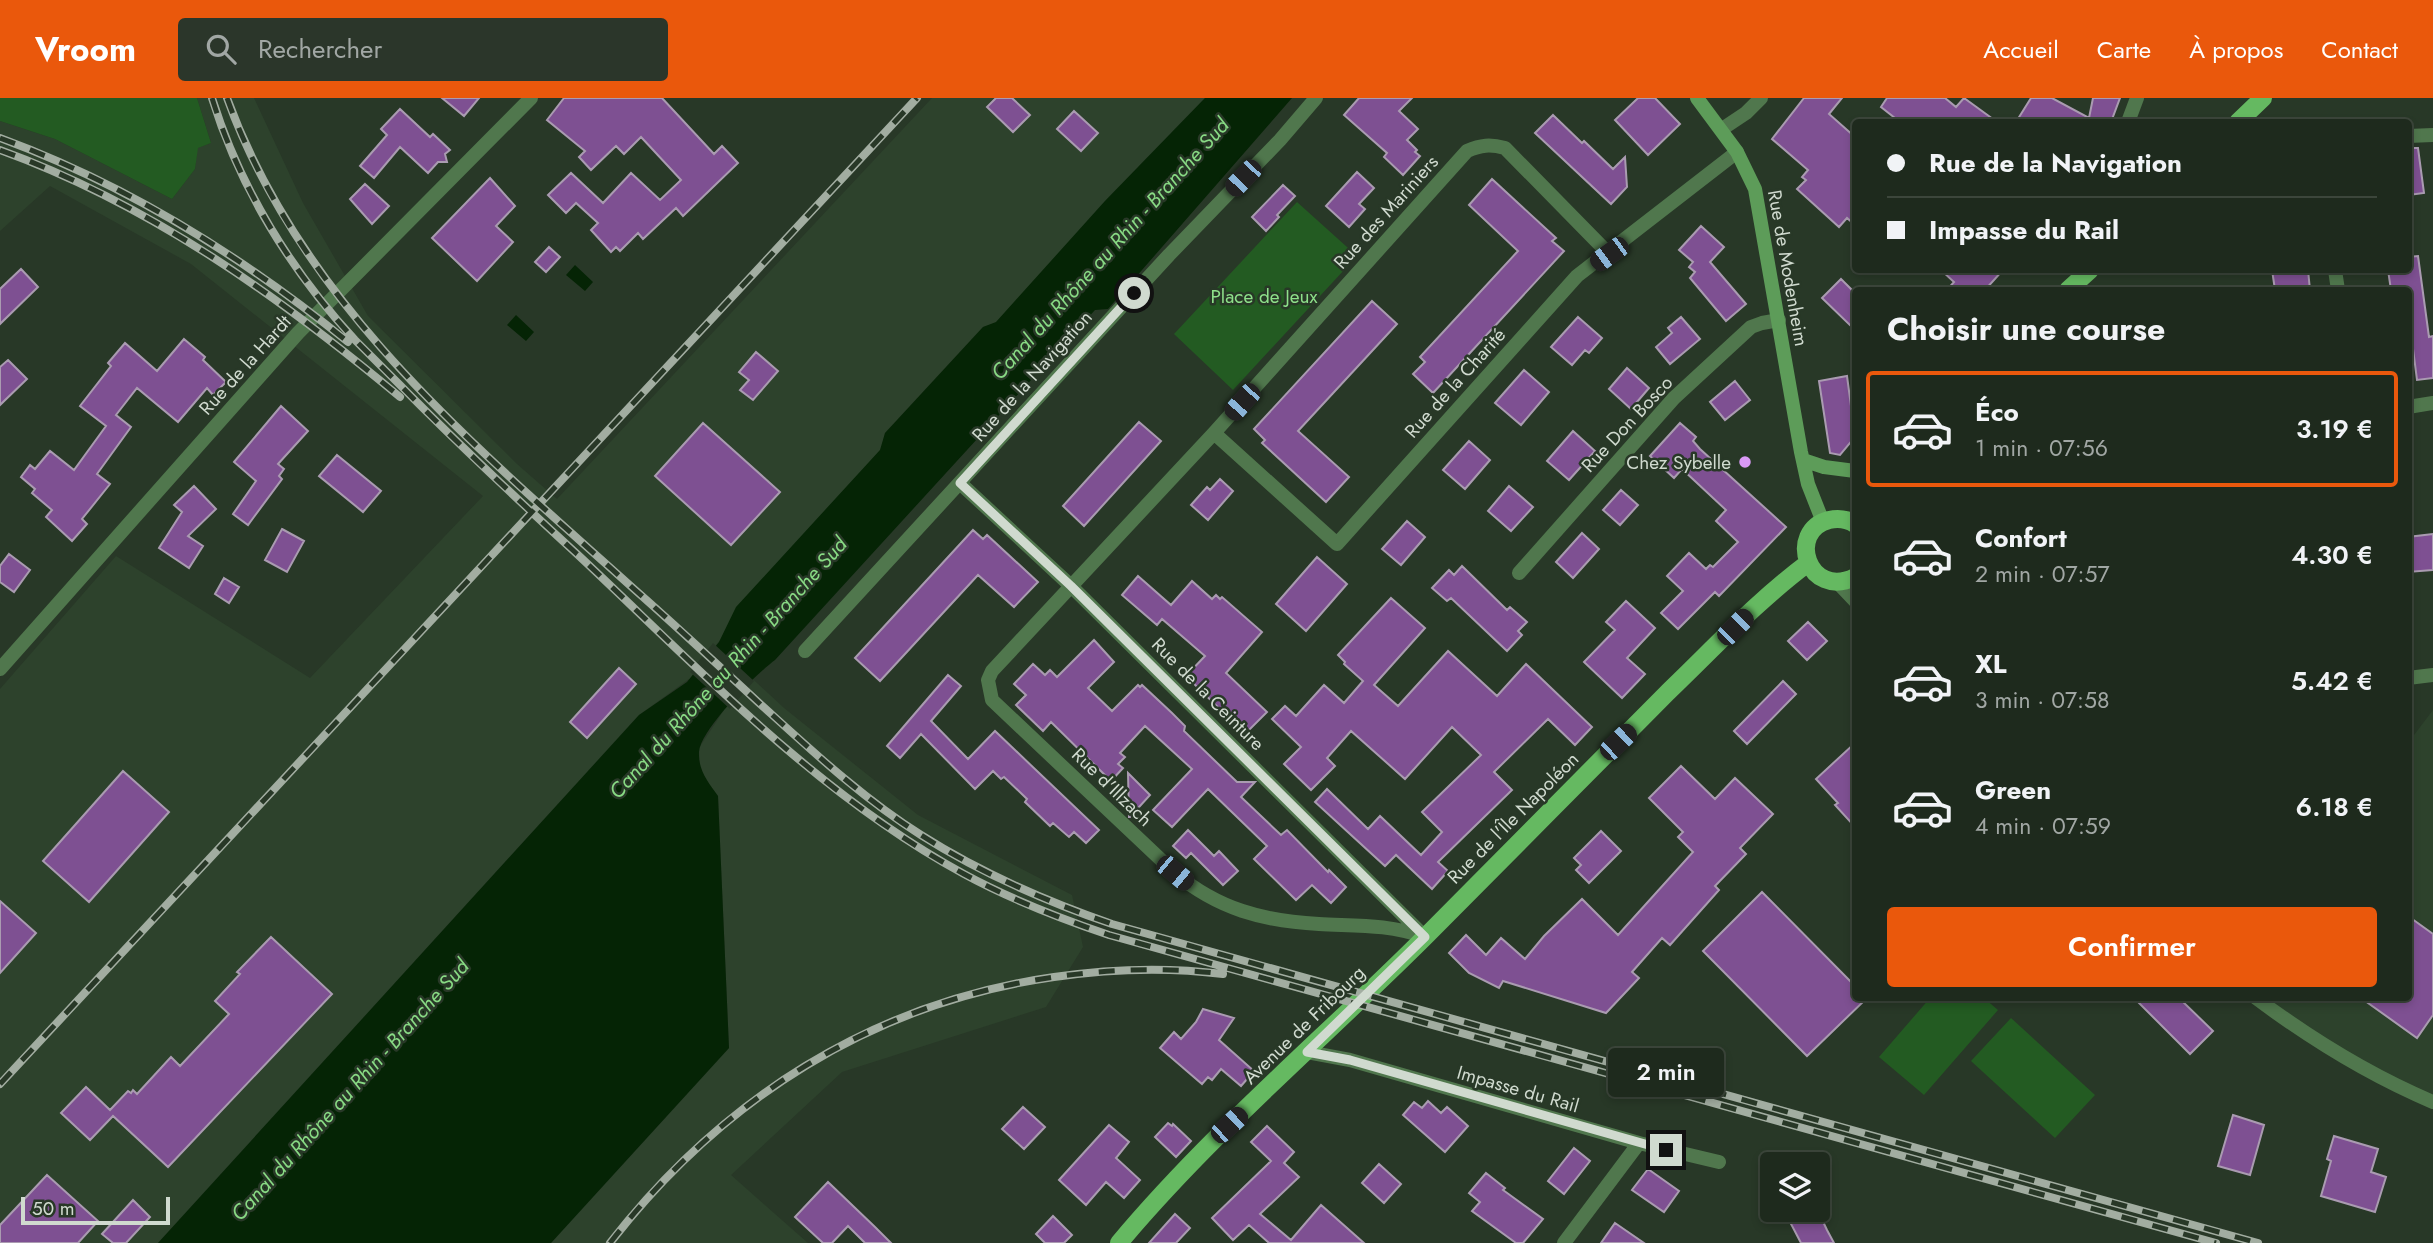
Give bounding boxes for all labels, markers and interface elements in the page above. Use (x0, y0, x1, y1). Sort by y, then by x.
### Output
search box (178, 18, 668, 81)
text: Vroom (35, 26, 136, 73)
icon: search (202, 30, 240, 68)
text: Rechercher (258, 30, 382, 68)
text: Accueil (1983, 32, 2059, 67)
text: Carte (2097, 32, 2151, 67)
text: À propos (2189, 32, 2283, 67)
text: Contact (2321, 32, 2398, 67)
water label: Canal du Rhône au Rhin - Branche Sud (984, 110, 1237, 387)
text: Rue de la Navigation (1929, 144, 2182, 182)
street label: Rue des Mariniers (1327, 149, 1445, 275)
car (1221, 156, 1266, 200)
street label: Rue de Modenheim (1761, 188, 1815, 348)
text: Impasse du Rail (1929, 211, 2119, 249)
car (1586, 233, 1633, 275)
route start (1118, 277, 1150, 309)
park label: Place de Jeux (1210, 283, 1318, 310)
street label: Rue de la Navigation (966, 304, 1098, 448)
text: Choisir une course (1887, 306, 2165, 352)
street label: Rue de la Hardt (193, 309, 298, 421)
street label: Rue de la Charité (1398, 322, 1512, 444)
street label: Rue Don Bosco (1575, 370, 1679, 478)
car (1221, 379, 1264, 425)
text: Éco (1975, 393, 2019, 431)
icon: car (1891, 398, 1954, 461)
text: 3.19 € (2296, 410, 2373, 448)
text: 1 min · 07:56 (1975, 431, 2108, 465)
place label: Chez Sybelle (1626, 449, 1731, 476)
marker: Chez Sybelle (1737, 454, 1753, 470)
text: Confort (1975, 519, 2067, 557)
icon: car (1891, 524, 1954, 587)
water label: Canal du Rhône au Rhin - Branche Sud (602, 529, 855, 806)
text: 4.30 € (2291, 536, 2373, 574)
text: 2 min · 07:57 (1975, 557, 2110, 591)
car (1713, 605, 1758, 649)
street label: Rue de la Ceinture (1145, 631, 1271, 757)
text: XL (1975, 645, 2007, 683)
icon: car (1891, 650, 1954, 713)
text: 5.42 € (2291, 662, 2373, 700)
text: 3 min · 07:58 (1975, 683, 2109, 717)
car (1596, 720, 1641, 764)
street label: Rue d'Illzach (1066, 742, 1158, 832)
street label: Rue de l'Île Napoléon (1441, 746, 1585, 890)
text: Green (1975, 771, 2051, 809)
icon: car (1891, 776, 1954, 839)
text: 6.18 € (2296, 788, 2373, 826)
text: 4 min · 07:59 (1975, 809, 2111, 843)
car (1153, 851, 1198, 895)
button: Confirmer (1887, 907, 2377, 987)
water label: Canal du Rhône au Rhin - Branche Sud (224, 951, 477, 1228)
street label: Avenue de Fribourg (1237, 960, 1371, 1090)
callout: 2 min (1608, 1048, 1724, 1098)
text: 2 min (1636, 1055, 1696, 1089)
street label: Impasse du Rail (1454, 1059, 1582, 1119)
car (1207, 1103, 1252, 1147)
route end (1650, 1134, 1682, 1166)
map controls (1760, 1152, 1830, 1222)
button: layers (1760, 1152, 1830, 1222)
scale bar (21, 1194, 170, 1226)
text: 50 m (32, 1195, 75, 1222)

